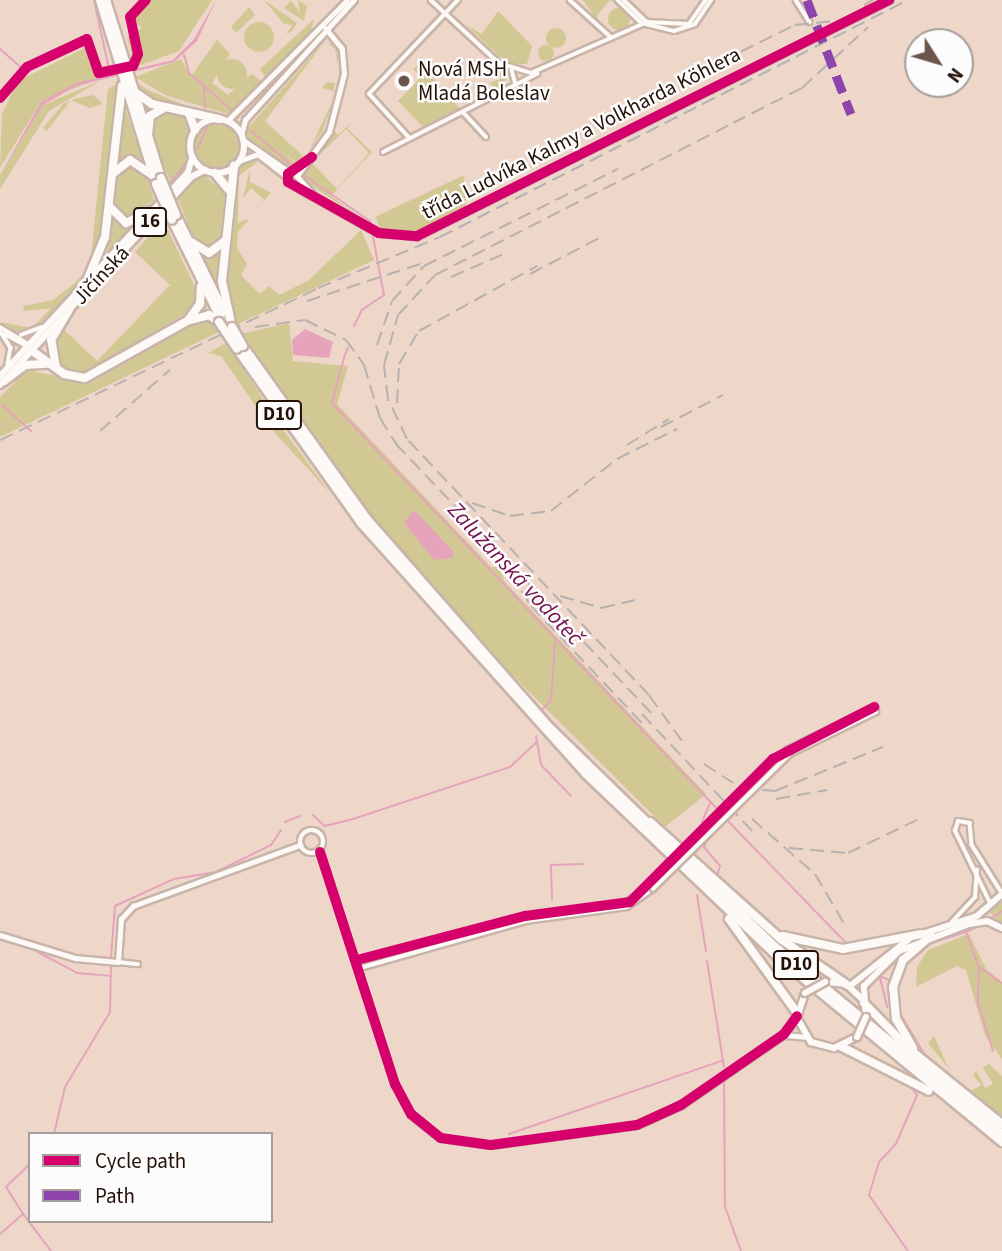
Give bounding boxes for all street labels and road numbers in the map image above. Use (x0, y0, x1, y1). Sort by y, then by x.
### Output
street label: třída Ludvíka Kalmy a Volkharda Köhlera (417, 41, 745, 225)
road number: 16 (132, 206, 168, 238)
street label: Jičínská (68, 240, 134, 310)
road number: D10 (254, 400, 304, 430)
road number: D10 (772, 950, 820, 981)

